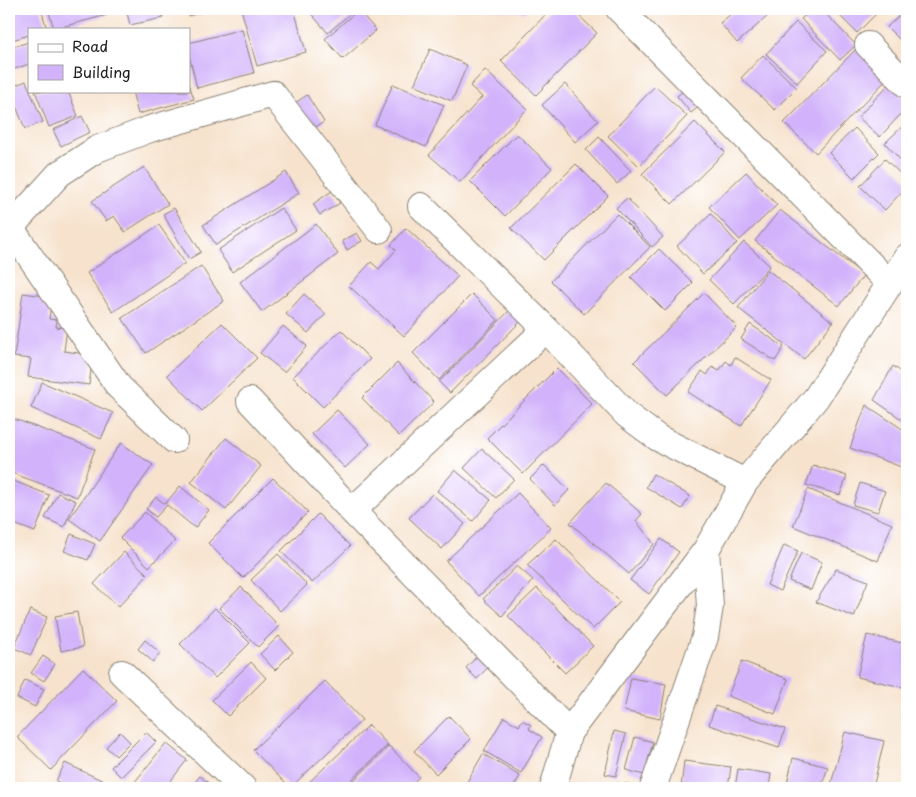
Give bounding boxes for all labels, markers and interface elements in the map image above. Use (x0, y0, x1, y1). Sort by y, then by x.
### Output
legend (28, 28, 190, 92)
text: Road (72, 34, 108, 57)
text: Building (72, 60, 131, 83)

